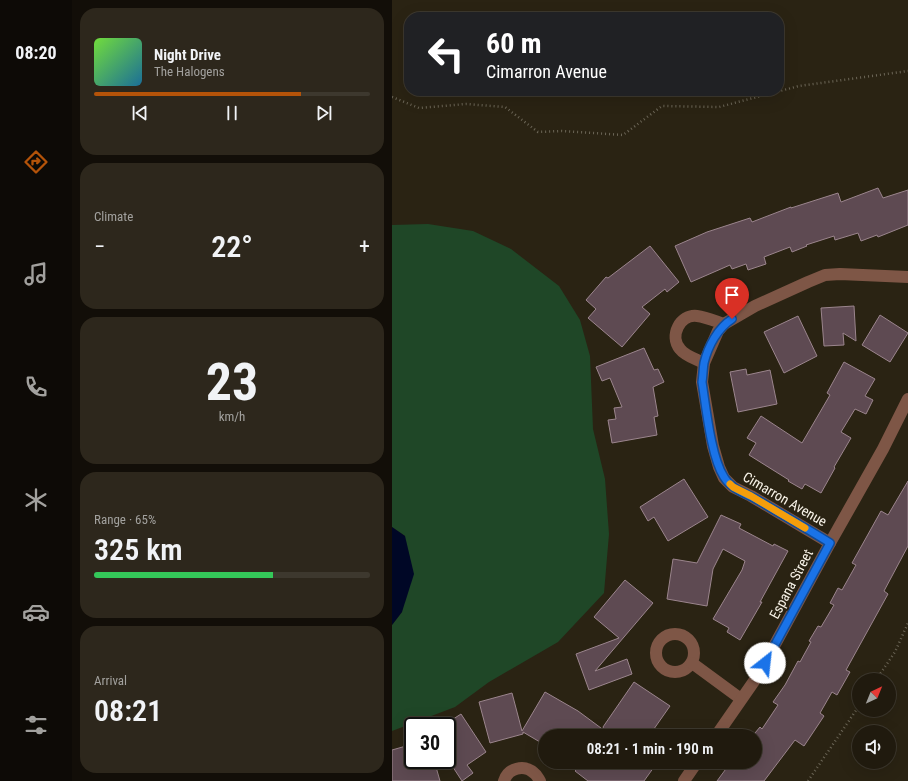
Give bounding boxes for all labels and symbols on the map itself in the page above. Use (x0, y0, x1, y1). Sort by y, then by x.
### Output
pin (715, 278, 749, 319)
street label: Cimarron Avenue (740, 469, 830, 530)
street label: Espana Street (766, 546, 816, 622)
position arrow (744, 642, 786, 684)
north arrow (852, 673, 896, 717)
speed limit sign: 30 (404, 717, 456, 769)

